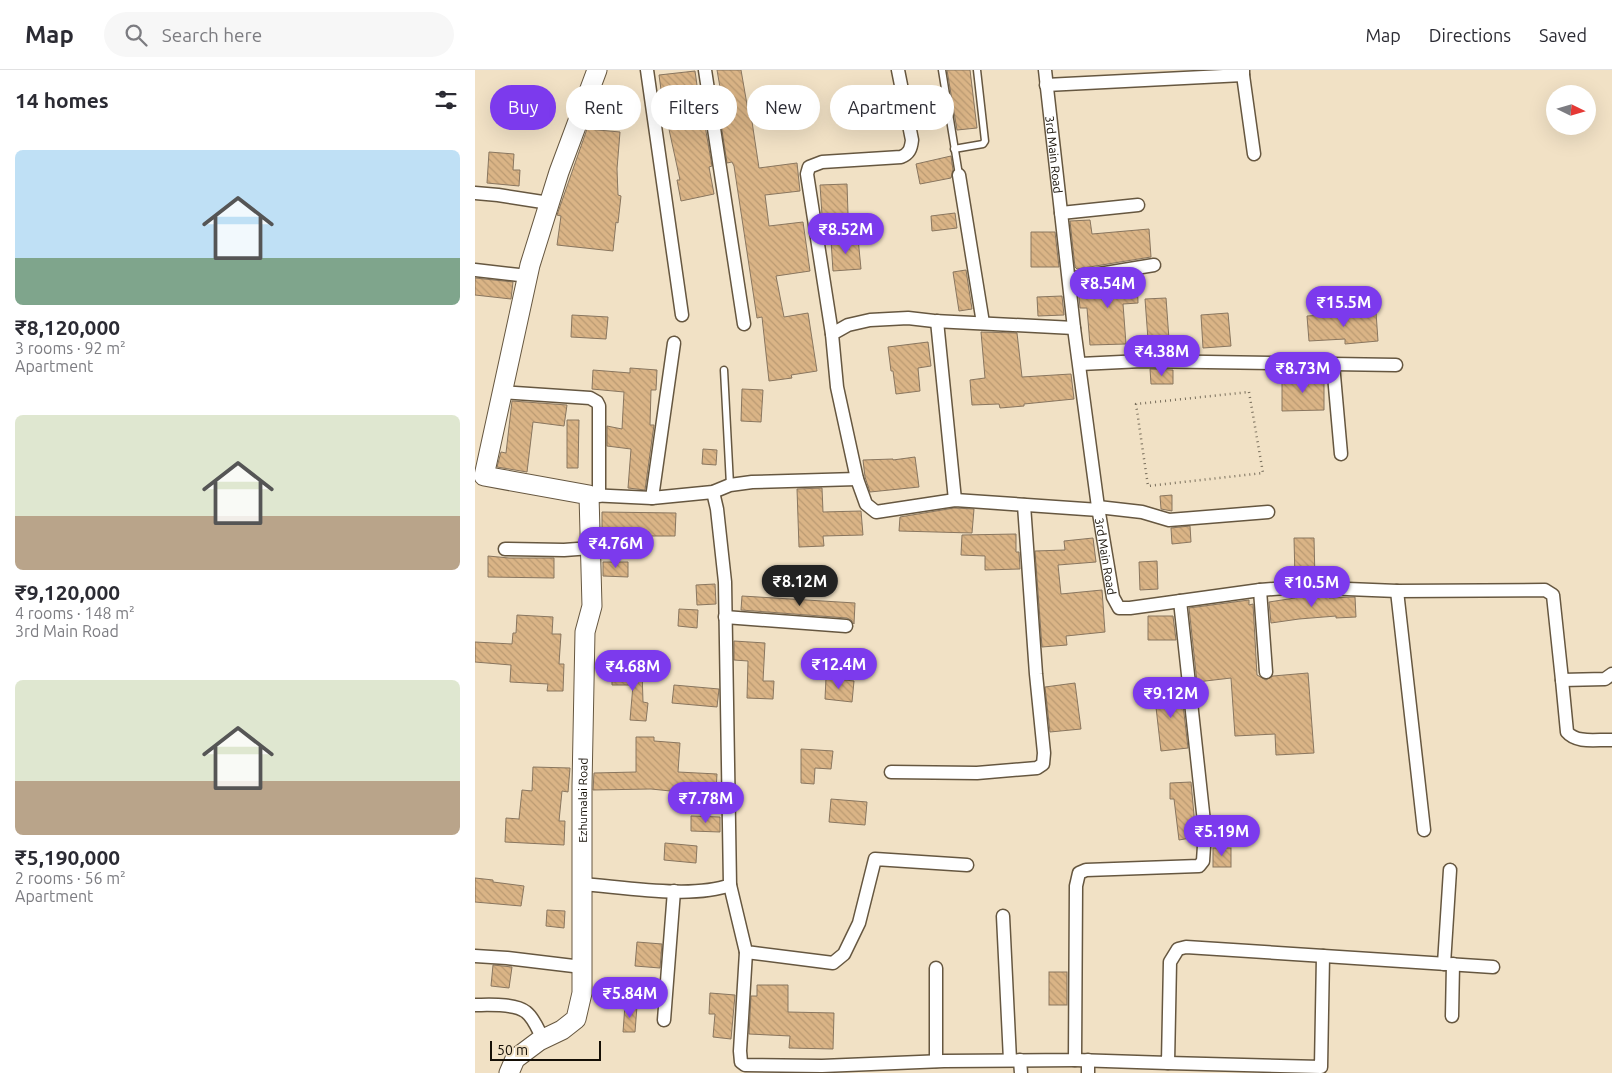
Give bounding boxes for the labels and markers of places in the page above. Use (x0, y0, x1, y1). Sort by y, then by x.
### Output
pin: ₹8.52M (805, 212, 887, 255)
pin: ₹8.54M (1067, 266, 1149, 309)
pin: ₹15.5M (1303, 286, 1385, 328)
pin: ₹4.38M (1121, 334, 1203, 377)
pin: ₹8.73M (1262, 352, 1344, 394)
pin: ₹4.76M (575, 526, 657, 569)
pin: ₹8.12M (759, 564, 841, 607)
pin: ₹10.5M (1271, 566, 1353, 608)
pin: ₹12.4M (798, 648, 880, 690)
pin: ₹4.68M (592, 650, 674, 692)
pin: ₹9.12M (1130, 676, 1212, 719)
pin: ₹7.78M (665, 782, 747, 824)
pin: ₹5.19M (1181, 814, 1263, 857)
pin: ₹5.84M (589, 976, 671, 1019)

